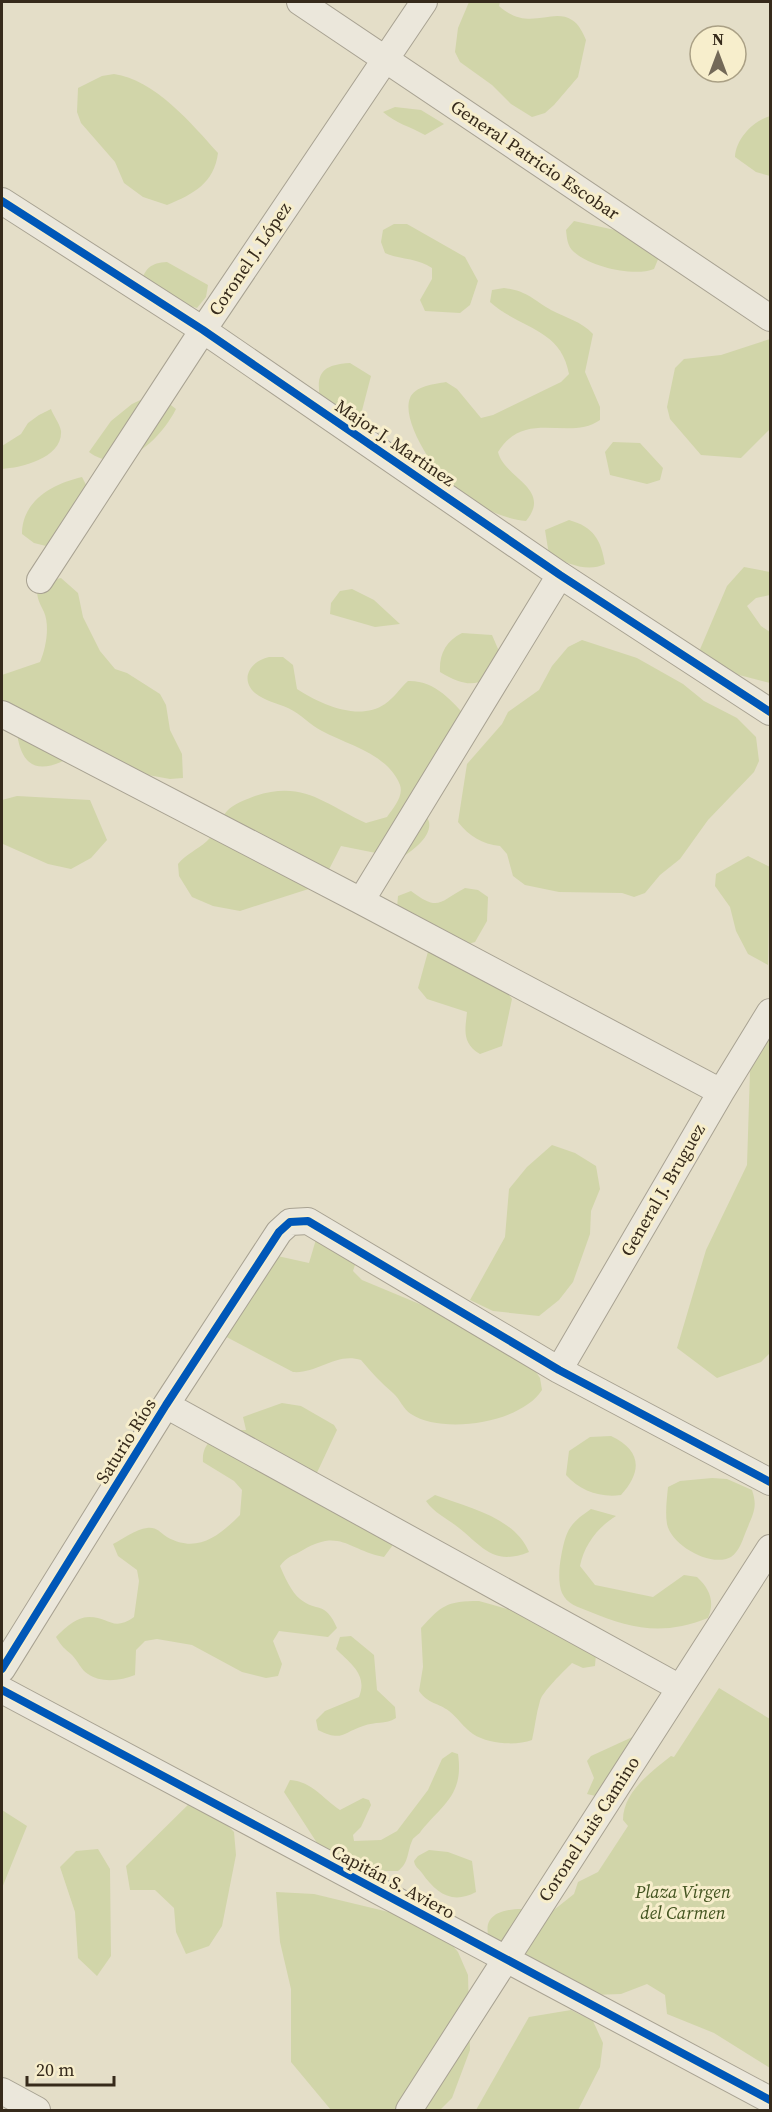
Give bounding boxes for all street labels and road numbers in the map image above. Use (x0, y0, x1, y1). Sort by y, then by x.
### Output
street label: General Patricio Escobar (446, 94, 625, 226)
street label: Coronel J. López (202, 197, 297, 320)
street label: Major J. Martinez (330, 393, 460, 492)
street label: General J. Bruguez (614, 1119, 711, 1261)
street label: Saturio Ríos (89, 1393, 162, 1488)
street label: Coronel Luis Camino (532, 1751, 645, 1906)
street label: Capitán S. Aviero (327, 1839, 459, 1925)

